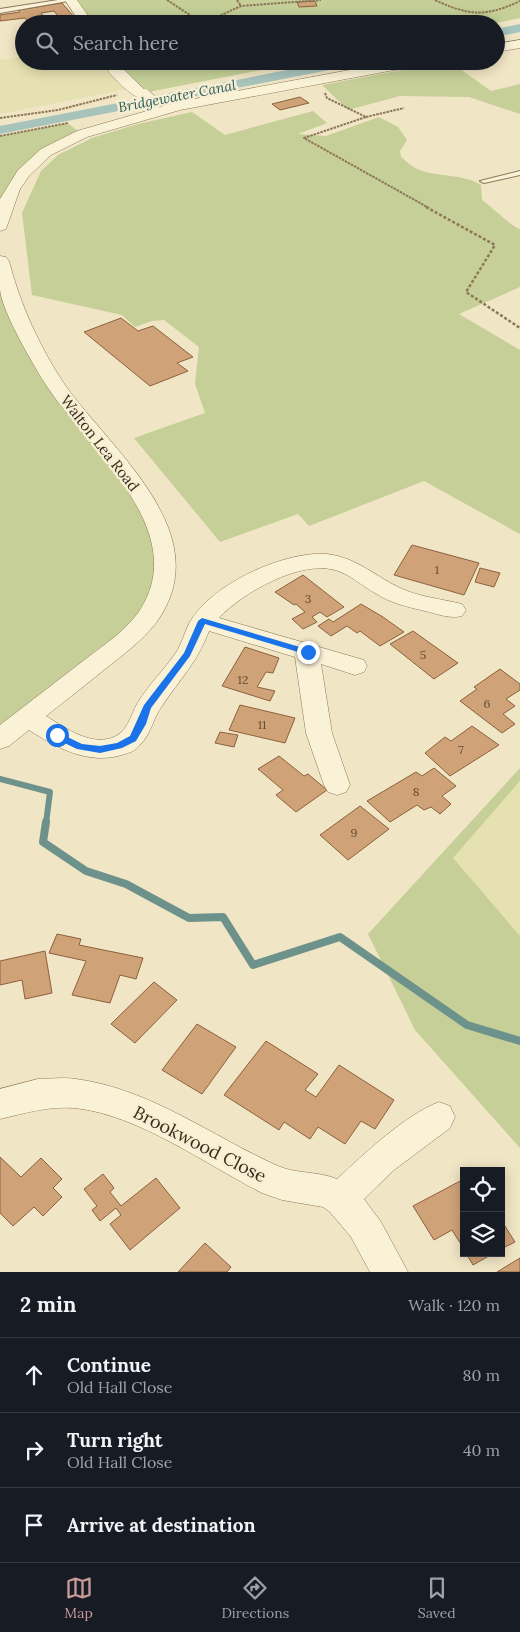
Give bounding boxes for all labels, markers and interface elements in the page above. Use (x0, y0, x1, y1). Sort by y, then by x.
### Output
search box (15, 15, 505, 70)
icon: search (33, 29, 61, 57)
text: Search here (73, 31, 179, 55)
water label: Bridgewater Canal (117, 76, 237, 116)
street label: Walton Lea Road (56, 391, 144, 495)
house number: 1 (435, 562, 439, 577)
house number: 3 (305, 591, 312, 606)
route end (297, 641, 320, 664)
house number: 5 (420, 647, 426, 662)
house number: 12 (238, 672, 248, 687)
house number: 6 (484, 696, 491, 711)
house number: 11 (258, 717, 266, 732)
route start (46, 724, 69, 747)
house number: 7 (458, 742, 464, 757)
house number: 8 (413, 784, 420, 799)
house number: 9 (351, 825, 358, 840)
street label: Brookwood Close (130, 1101, 271, 1188)
map controls (460, 1167, 505, 1257)
button: locate (460, 1167, 505, 1212)
button: layers (460, 1212, 505, 1257)
text: 2 min (20, 1291, 76, 1318)
text: Walk · 120 m (408, 1295, 500, 1315)
text: Continue (67, 1353, 151, 1377)
icon: ahead (20, 1361, 48, 1389)
text: 80 m (463, 1365, 500, 1385)
text: Old Hall Close (67, 1377, 172, 1397)
text: Turn right (67, 1428, 163, 1452)
icon: right (20, 1436, 48, 1464)
text: 40 m (463, 1440, 500, 1460)
text: Old Hall Close (67, 1452, 172, 1472)
icon: arrive (20, 1511, 48, 1539)
text: Arrive at destination (67, 1513, 256, 1537)
tab: Map (64, 1574, 93, 1622)
tab: Directions (221, 1574, 289, 1622)
tab: Saved (418, 1574, 456, 1622)

